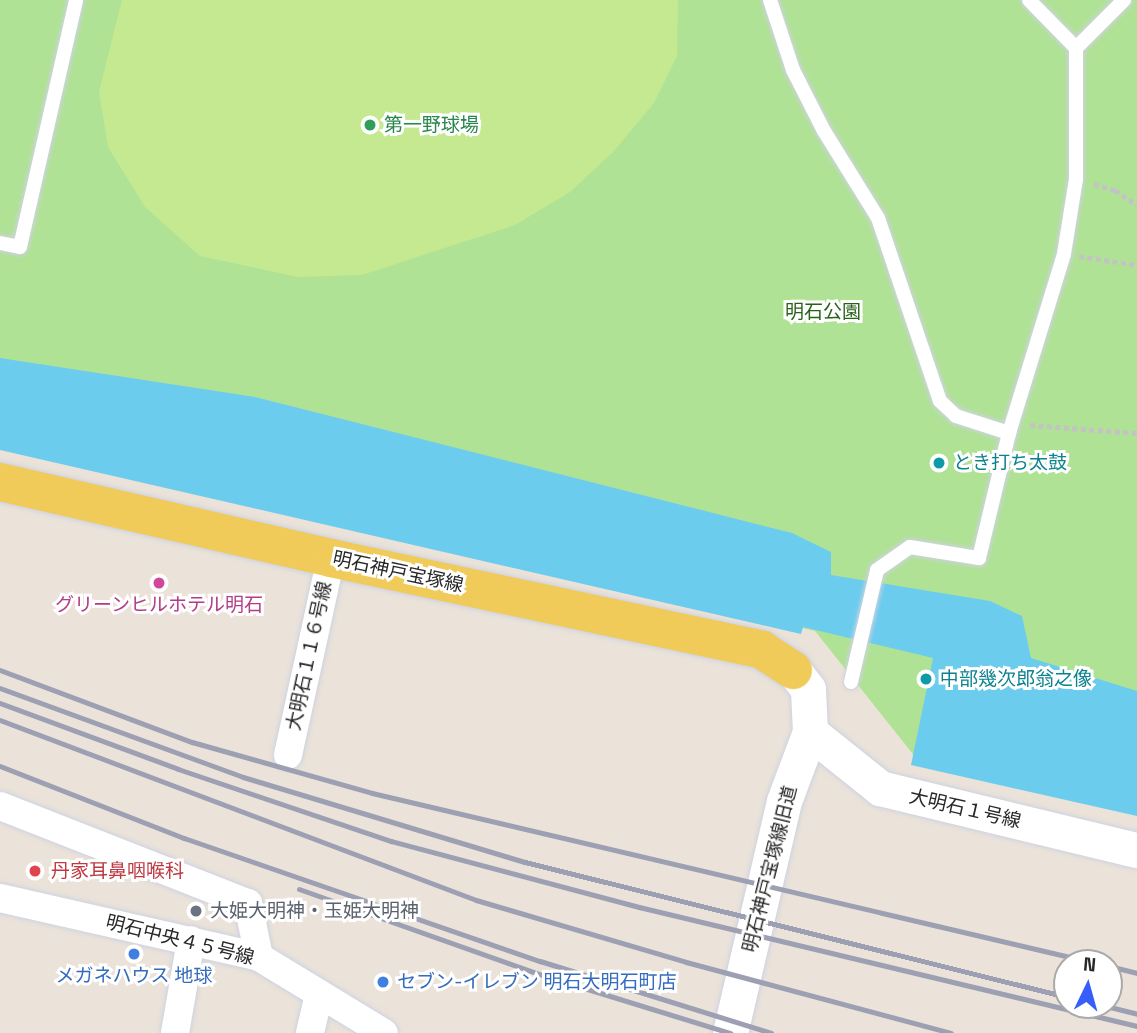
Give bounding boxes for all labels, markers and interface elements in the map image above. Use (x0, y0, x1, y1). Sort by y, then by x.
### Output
place label: 第一野球場 (384, 114, 479, 136)
marker: 第一野球場 (362, 117, 378, 133)
park label: 明石公園 (785, 301, 861, 323)
place label: とき打ち太鼓 (953, 452, 1067, 474)
marker: とき打ち太鼓 (931, 455, 947, 471)
street label: 明石神戸宝塚線 (331, 547, 465, 597)
marker: グリーンヒルホテル明石 (151, 575, 167, 591)
street label: 大明石１１６号線 (282, 579, 336, 733)
place label: グリーンヒルホテル明石 (55, 594, 263, 616)
place label: 中部幾次郎翁之像 (940, 668, 1092, 690)
marker: 中部幾次郎翁之像 (918, 671, 934, 687)
street label: 明石神戸宝塚線旧道 (738, 783, 802, 955)
street label: 大明石１号線 (907, 785, 1023, 833)
place label: 丹家耳鼻咽喉科 (51, 860, 184, 882)
marker: 丹家耳鼻咽喉科 (25, 861, 45, 881)
place label: 大姫大明神・玉姫大明神 (210, 900, 419, 922)
marker: 大姫大明神・玉姫大明神 (188, 903, 204, 919)
street label: 明石中央４５号線 (103, 911, 257, 969)
marker: メガネハウス 地球 (126, 946, 142, 962)
north arrow (1053, 949, 1123, 1019)
text: N (1082, 952, 1097, 978)
place label: メガネハウス 地球 (56, 965, 212, 987)
place label: セブン-イレブン 明石大明石町店 (397, 971, 677, 993)
marker: セブン-イレブン 明石大明石町店 (375, 974, 391, 990)

